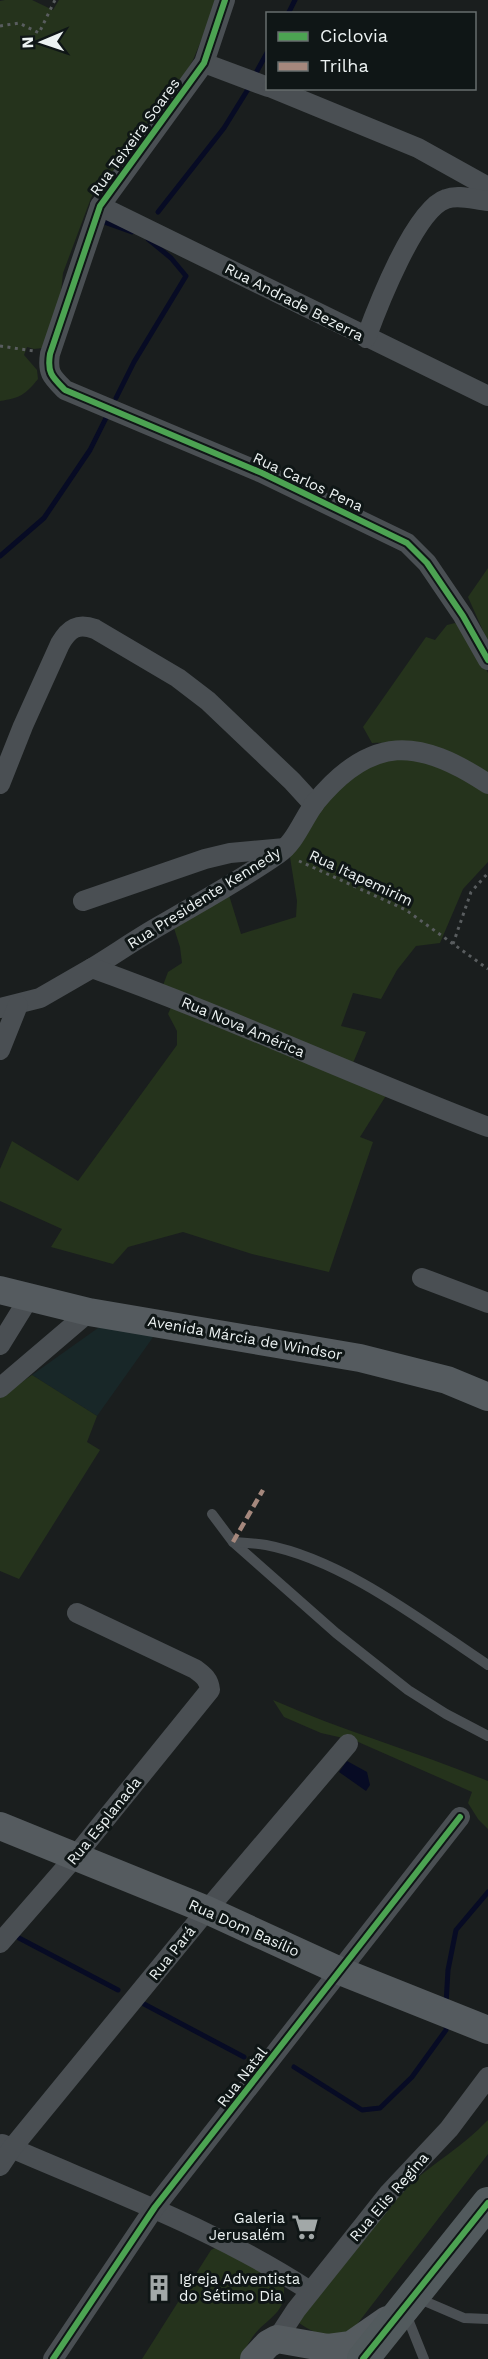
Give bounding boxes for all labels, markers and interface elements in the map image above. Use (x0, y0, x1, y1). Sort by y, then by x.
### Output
north arrow (12, 12, 72, 72)
legend (266, 12, 476, 90)
text: Ciclovia (320, 25, 388, 46)
text: N (18, 36, 37, 49)
text: Trilha (320, 55, 369, 76)
street label: Rua Teixeira Soares (86, 75, 184, 199)
street label: Rua Andrade Bezerra (222, 259, 367, 345)
street label: Rua Carlos Pena (250, 449, 366, 516)
street label: Rua Presidente Kennedy (124, 843, 284, 953)
street label: Rua Itapemirim (306, 846, 416, 910)
street label: Rua Nova América (179, 993, 308, 1061)
street label: Avenida Márcia de Windsor (146, 1312, 344, 1364)
street label: Rua Esplanada (63, 1773, 145, 1869)
street label: Rua Dom Basílio (186, 1896, 302, 1960)
street label: Rua Pará (145, 1922, 200, 1984)
street label: Rua Natal (213, 2043, 271, 2110)
street label: Rua Elis Regina (346, 2149, 433, 2245)
place label: Galeria Jerusalém (209, 2209, 286, 2244)
supermarket icon: Galeria Jerusalém (290, 2212, 320, 2242)
place label: Igreja Adventista do Sétimo Dia (179, 2270, 301, 2305)
building icon: Igreja Adventista do Sétimo Dia (144, 2273, 174, 2303)

